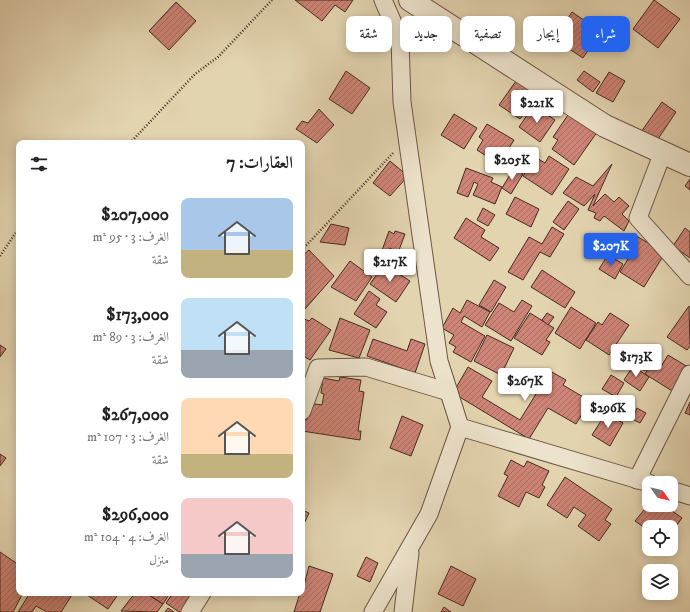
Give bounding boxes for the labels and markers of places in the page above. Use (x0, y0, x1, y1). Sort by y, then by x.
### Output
pin: $221K (509, 90, 565, 124)
pin: $205K (484, 147, 540, 181)
pin: $207K (583, 233, 639, 267)
pin: $217K (362, 249, 418, 283)
pin: $173K (608, 344, 664, 378)
pin: $267K (497, 368, 553, 402)
pin: $296K (580, 395, 636, 429)

